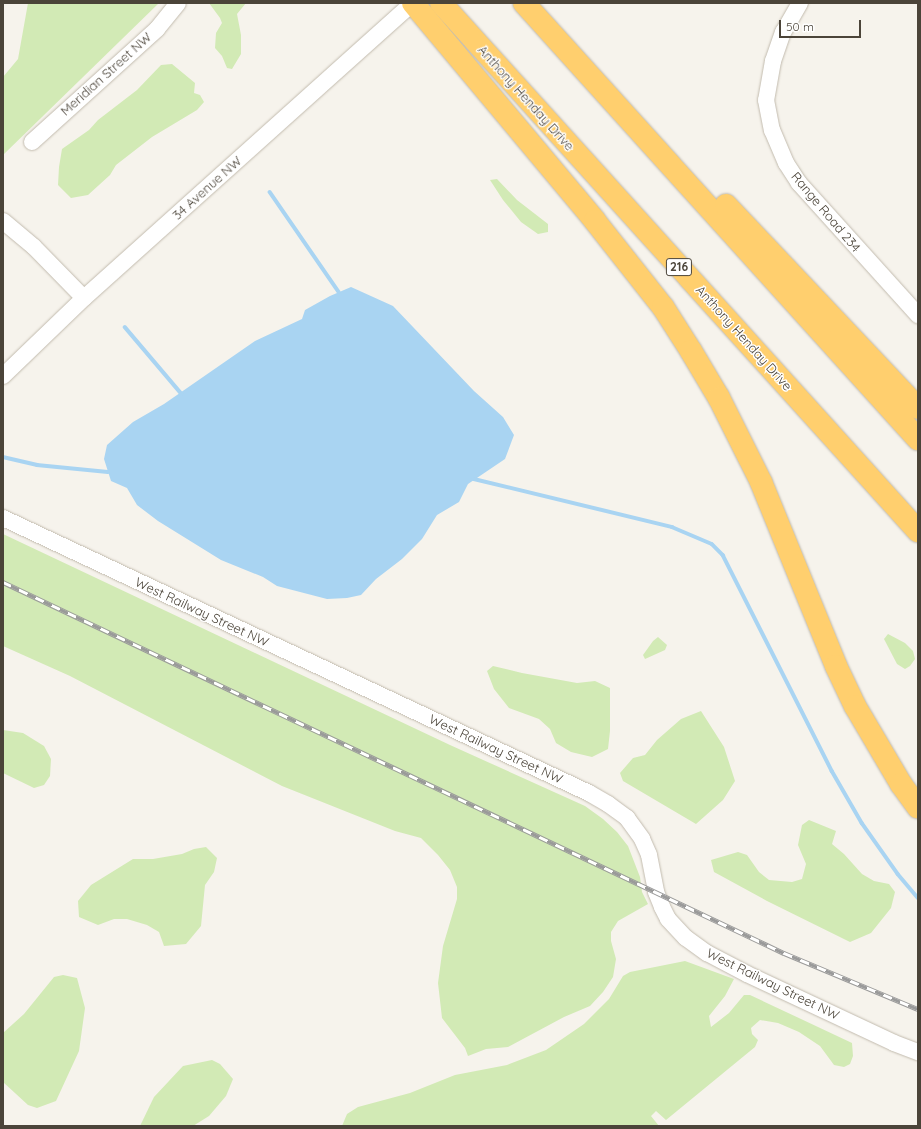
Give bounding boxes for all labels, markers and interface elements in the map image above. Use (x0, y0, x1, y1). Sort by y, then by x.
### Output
scale bar (781, 12, 863, 38)
text: 50 m (786, 19, 814, 34)
street label: Meridian Street NW (57, 29, 155, 119)
street label: Anthony Henday Drive (475, 42, 577, 154)
street label: 34 Avenue NW (169, 153, 245, 223)
street label: Range Road 234 (788, 169, 864, 255)
road number: 216 (665, 257, 693, 277)
street label: Anthony Henday Drive (693, 282, 795, 394)
street label: West Railway Street NW (133, 574, 271, 650)
street label: West Railway Street NW (427, 711, 565, 787)
street label: West Railway Street NW (704, 945, 842, 1023)

